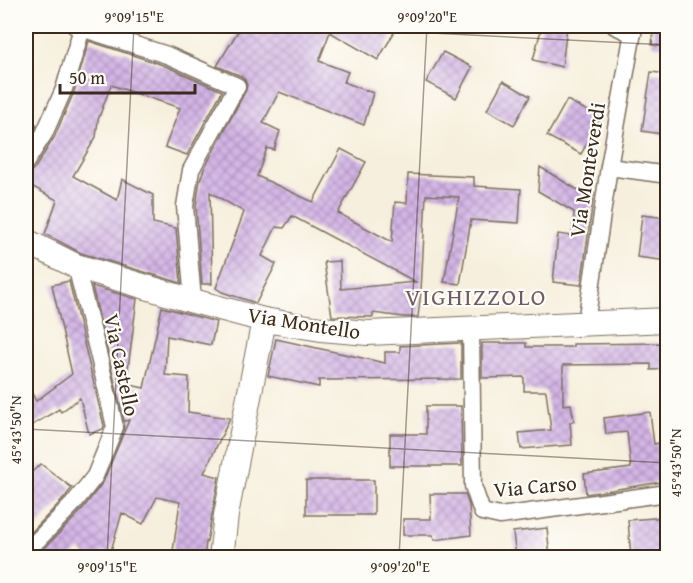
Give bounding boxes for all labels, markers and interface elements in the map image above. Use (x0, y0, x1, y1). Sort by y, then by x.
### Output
text: 9°09'15"E (104, 6, 164, 27)
text: 9°09'20"E (397, 6, 457, 27)
scale bar (60, 57, 195, 95)
text: 50 m (69, 64, 105, 91)
street label: Via Monteverdi (561, 100, 613, 240)
district label: VIGHIZZOLO (405, 279, 547, 314)
street label: Via Montello (245, 299, 363, 347)
street label: Via Castello (96, 311, 148, 419)
text: 45°43'50"N (5, 395, 26, 464)
text: 45°43'50"N (665, 428, 686, 497)
street label: Via Carso (492, 467, 578, 505)
text: 9°09'15"E (77, 556, 137, 577)
text: 9°09'20"E (370, 556, 430, 577)

